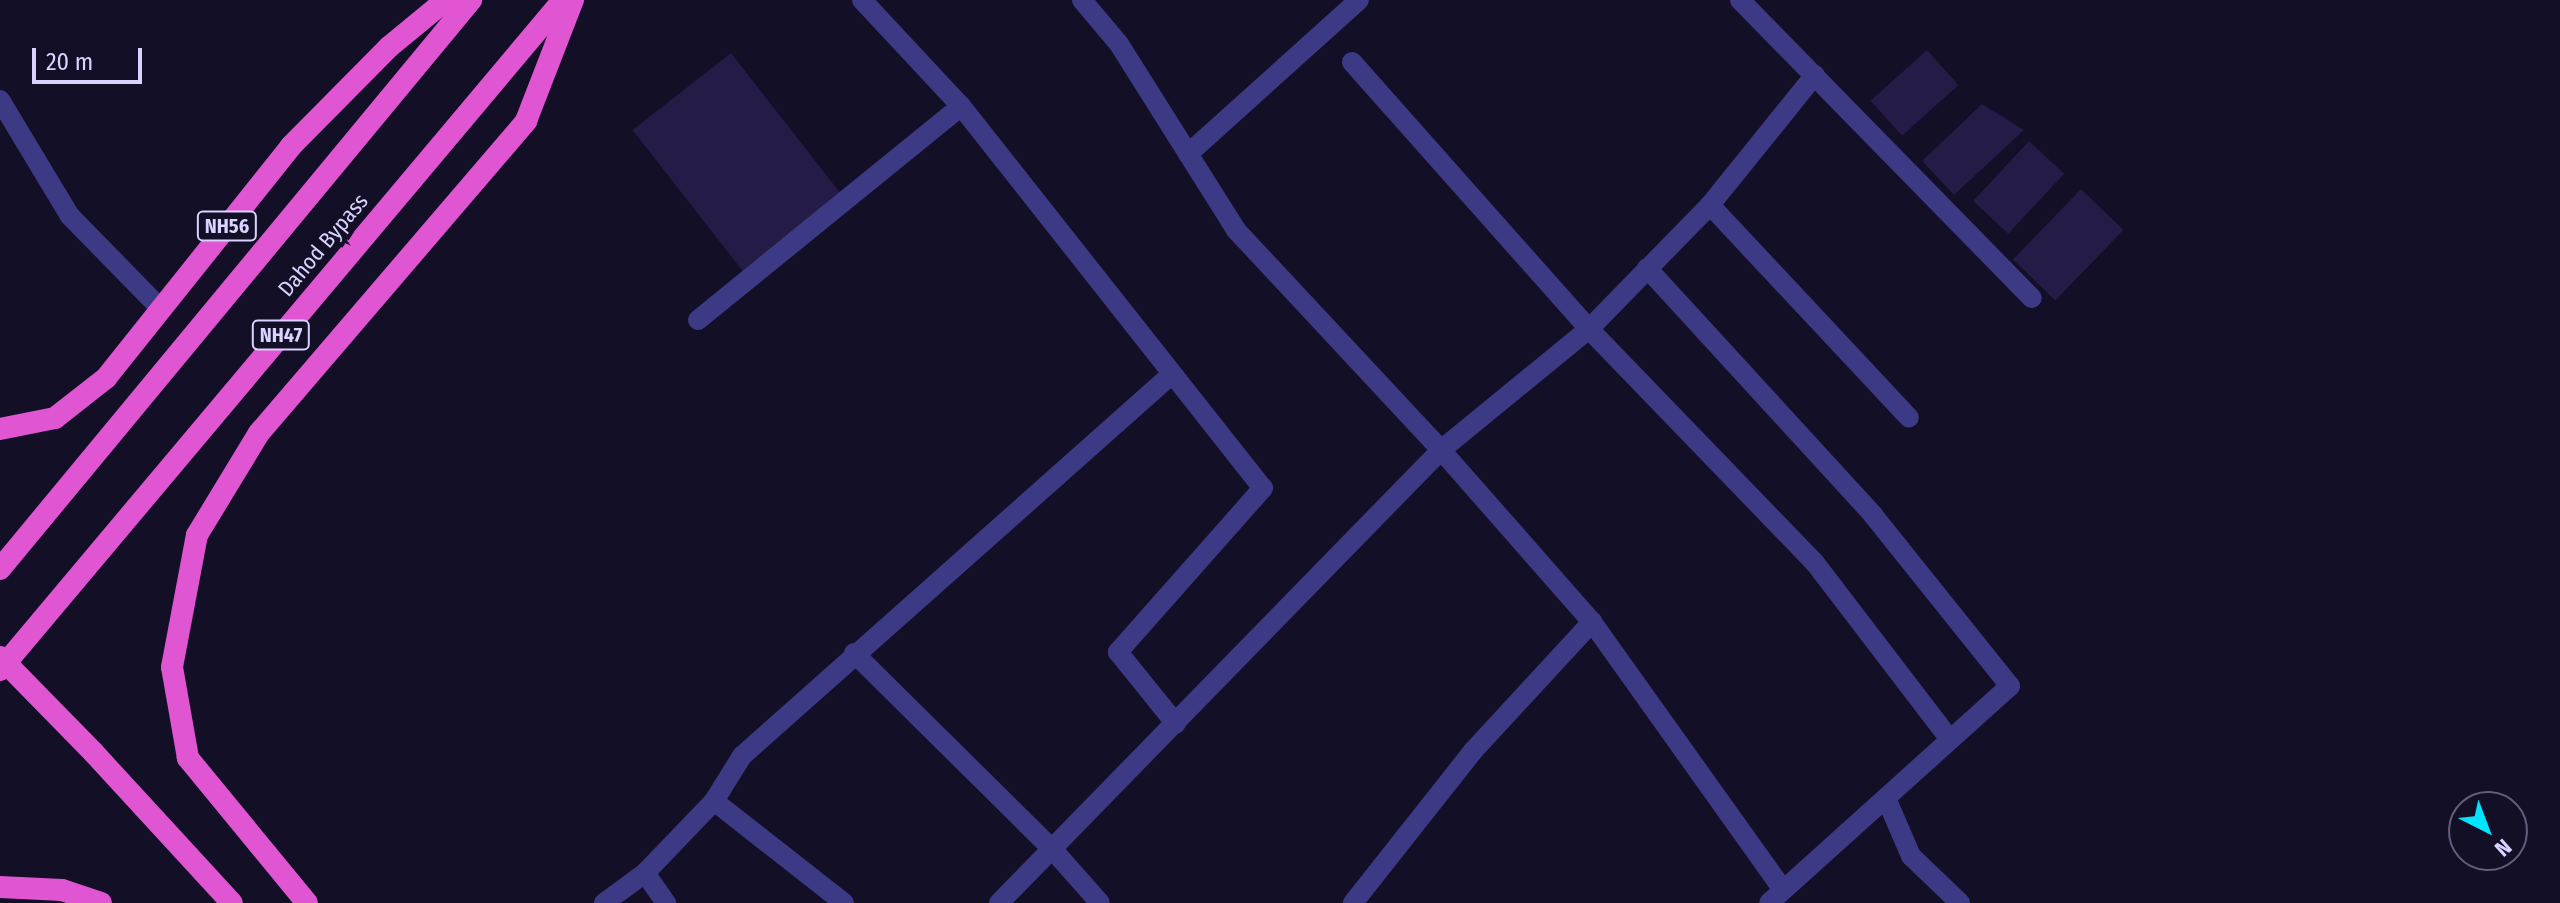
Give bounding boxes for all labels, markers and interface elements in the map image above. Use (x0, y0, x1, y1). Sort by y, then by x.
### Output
scale bar (36, 32, 146, 82)
text: 20 m (46, 48, 93, 76)
street label: Dahod Bypass (272, 188, 374, 302)
road number: NH56 (195, 210, 259, 242)
road number: NH47 (251, 319, 311, 351)
north arrow (2448, 791, 2528, 871)
text: N (2489, 833, 2517, 862)

